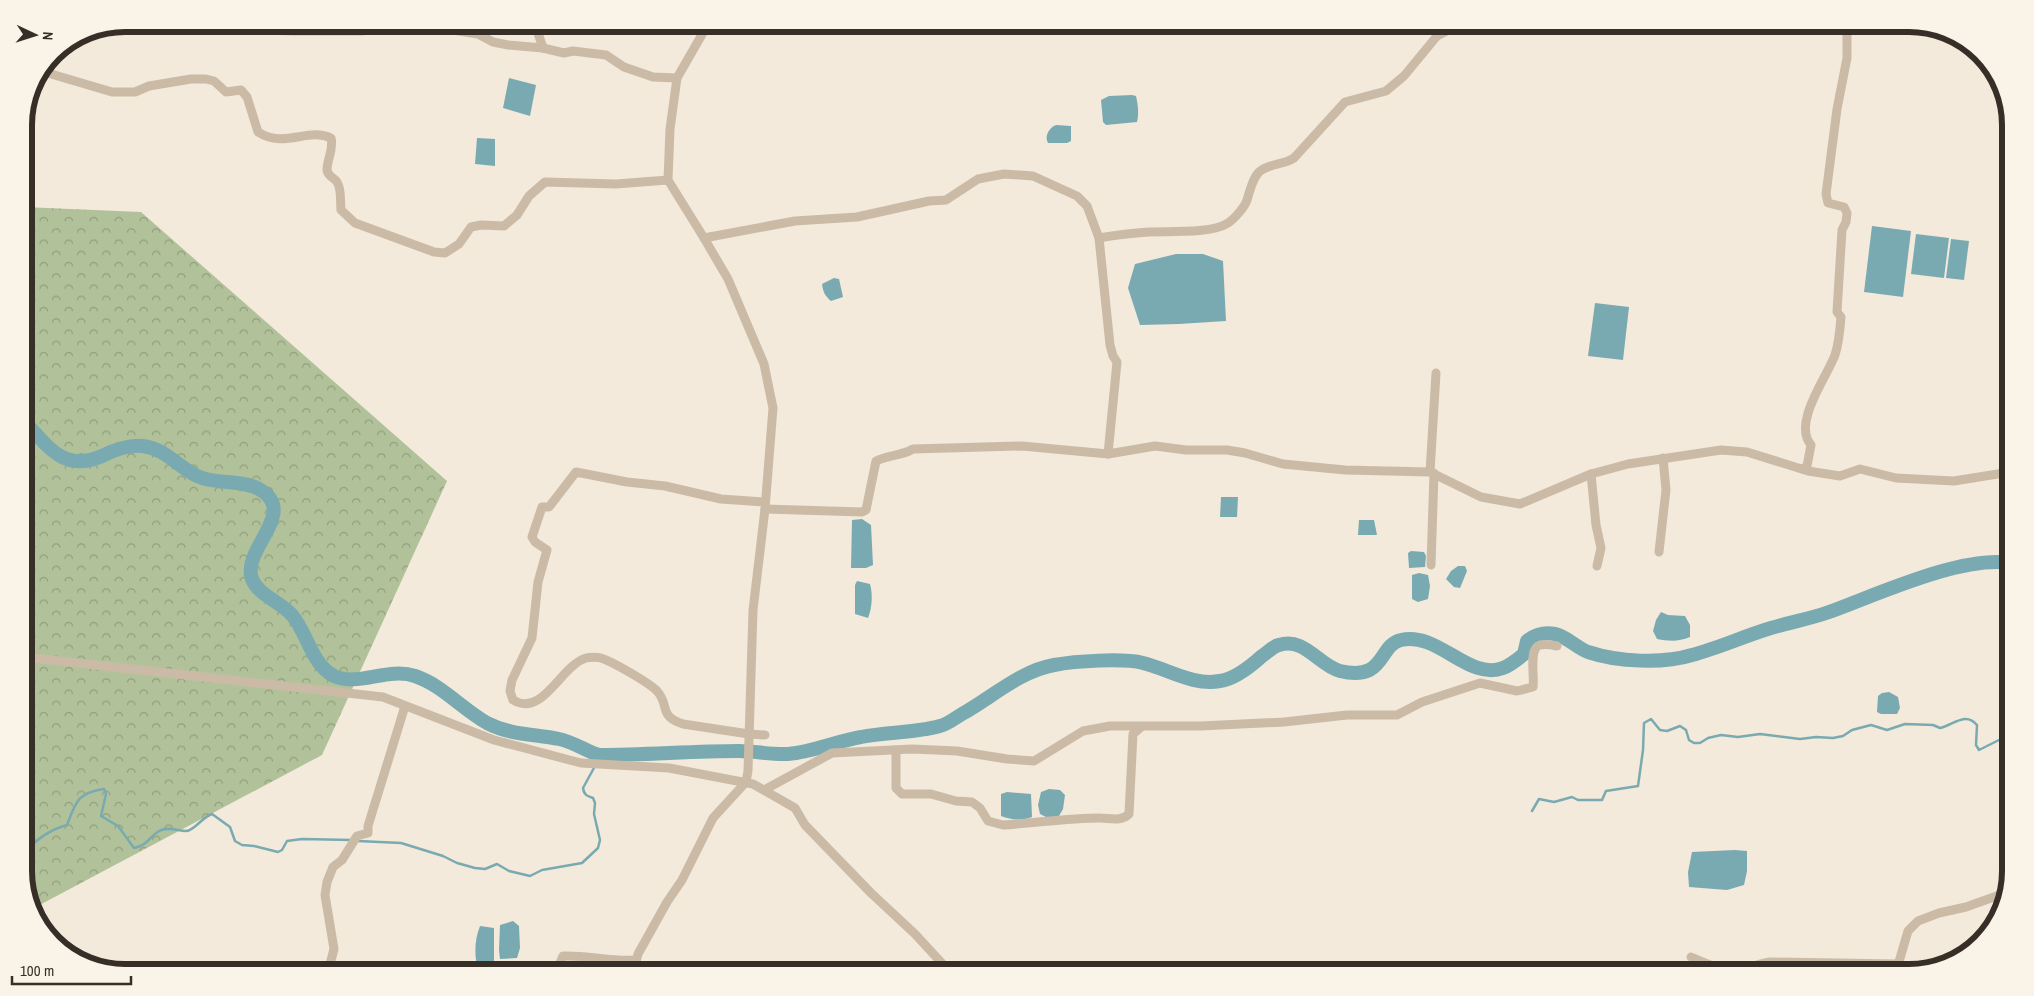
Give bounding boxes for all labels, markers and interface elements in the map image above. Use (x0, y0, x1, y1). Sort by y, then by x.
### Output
north arrow (10, 10, 60, 60)
text: N (39, 31, 57, 41)
scale bar (12, 954, 131, 986)
text: 100 m (20, 960, 54, 981)

